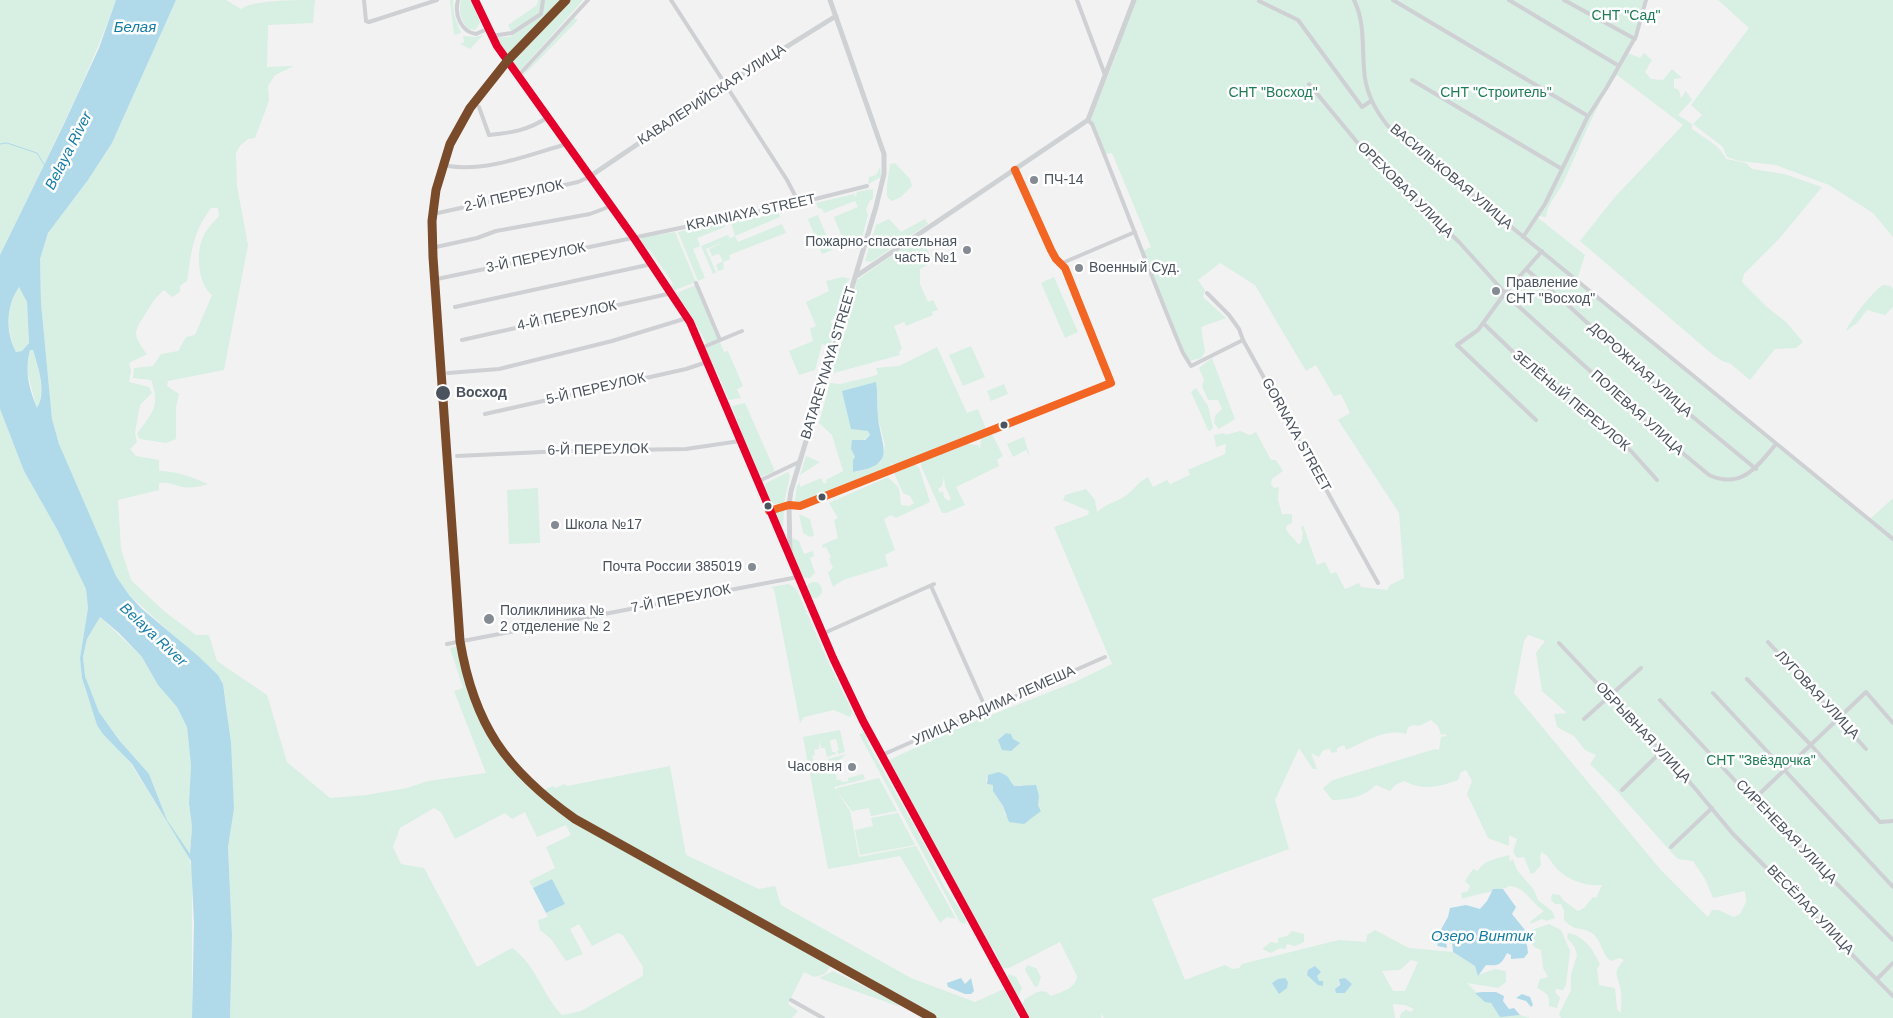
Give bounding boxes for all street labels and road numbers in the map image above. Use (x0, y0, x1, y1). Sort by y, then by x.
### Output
street label: КАВАЛЕРИЙСКАЯ УЛИЦА (635, 41, 789, 149)
street label: ВАСИЛЬКОВАЯ УЛИЦА (1386, 121, 1516, 233)
street label: ОРЕХОВАЯ УЛИЦА (1353, 138, 1457, 242)
street label: 2-Й ПЕРЕУЛОК (463, 176, 565, 216)
street label: KRAINIAYA STREET (685, 191, 817, 235)
street label: 3-Й ПЕРЕУЛОК (485, 239, 587, 277)
street label: BATAREYNAYA STREET (798, 285, 860, 441)
street label: 4-Й ПЕРЕУЛОК (516, 297, 618, 335)
street label: ДОРОЖНАЯ УЛИЦА (1585, 319, 1695, 421)
street label: ЗЕЛЁНЫЙ ПЕРЕУЛОК (1509, 347, 1633, 455)
street label: ПОЛЕВАЯ УЛИЦА (1587, 367, 1687, 459)
street label: 5-Й ПЕРЕУЛОК (545, 369, 647, 409)
street label: GORNAYA STREET (1258, 375, 1334, 495)
street label: 6-Й ПЕРЕУЛОК (547, 441, 649, 459)
street label: 7-Й ПЕРЕУЛОК (630, 581, 732, 617)
street label: ЛУГОВАЯ УЛИЦА (1772, 647, 1862, 743)
street label: УЛИЦА ВАДИМА ЛЕМЕША (910, 663, 1078, 749)
street label: ОБРЫВНАЯ УЛИЦА (1592, 679, 1694, 787)
street label: СИРЕНЕВАЯ УЛИЦА (1732, 777, 1840, 887)
street label: ВЕСЁЛАЯ УЛИЦА (1763, 862, 1857, 958)

